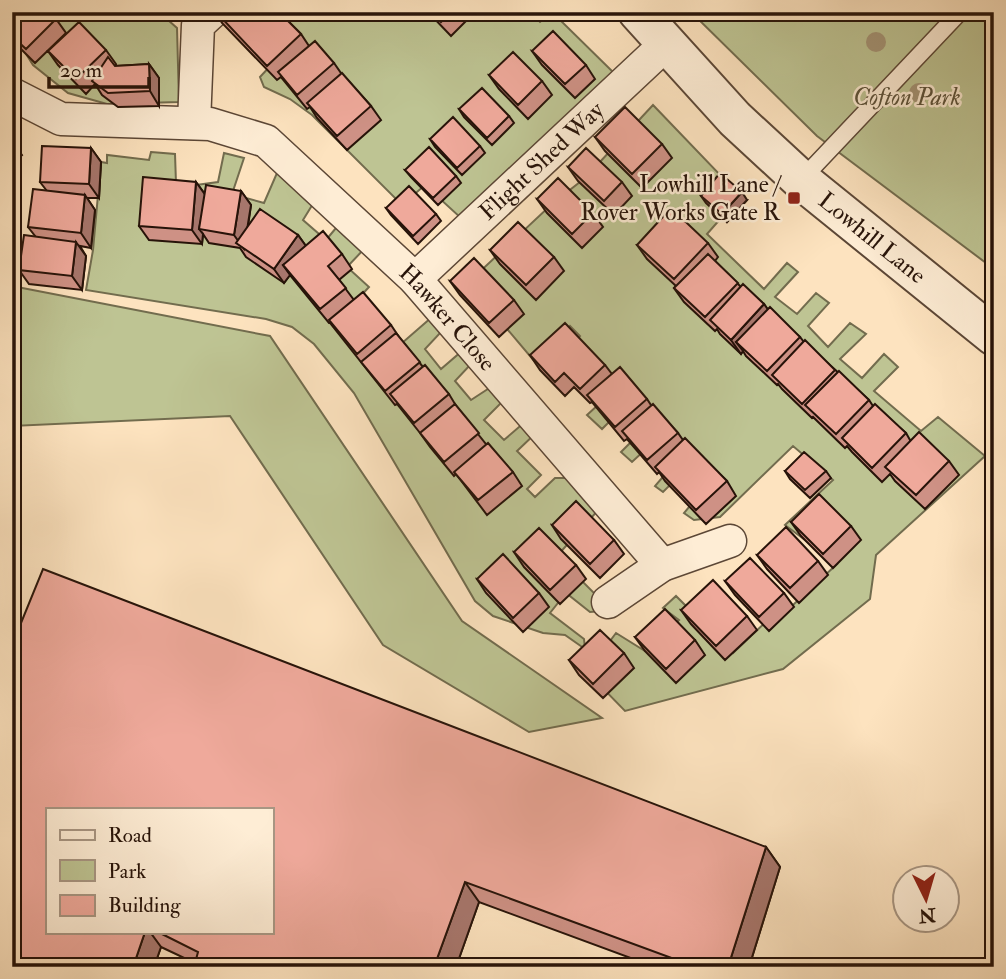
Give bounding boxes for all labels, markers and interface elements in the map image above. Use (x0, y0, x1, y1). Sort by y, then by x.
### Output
scale bar (49, 46, 149, 90)
text: 20 m (60, 57, 102, 84)
park label: Cofton Park (853, 82, 961, 113)
street label: Flight Shed Way (473, 95, 611, 227)
place label: Lowhill Lane / Rover Works Gate R (580, 169, 783, 228)
street label: Lowhill Lane (812, 185, 932, 291)
marker: Lowhill Lane / Rover Works Gate R (786, 190, 802, 206)
street label: Hawker Close (392, 257, 503, 378)
legend (46, 808, 273, 934)
text: Road (108, 822, 153, 849)
text: Park (108, 858, 146, 885)
north arrow (890, 864, 960, 934)
text: Building (108, 892, 181, 919)
text: N (917, 902, 938, 928)

